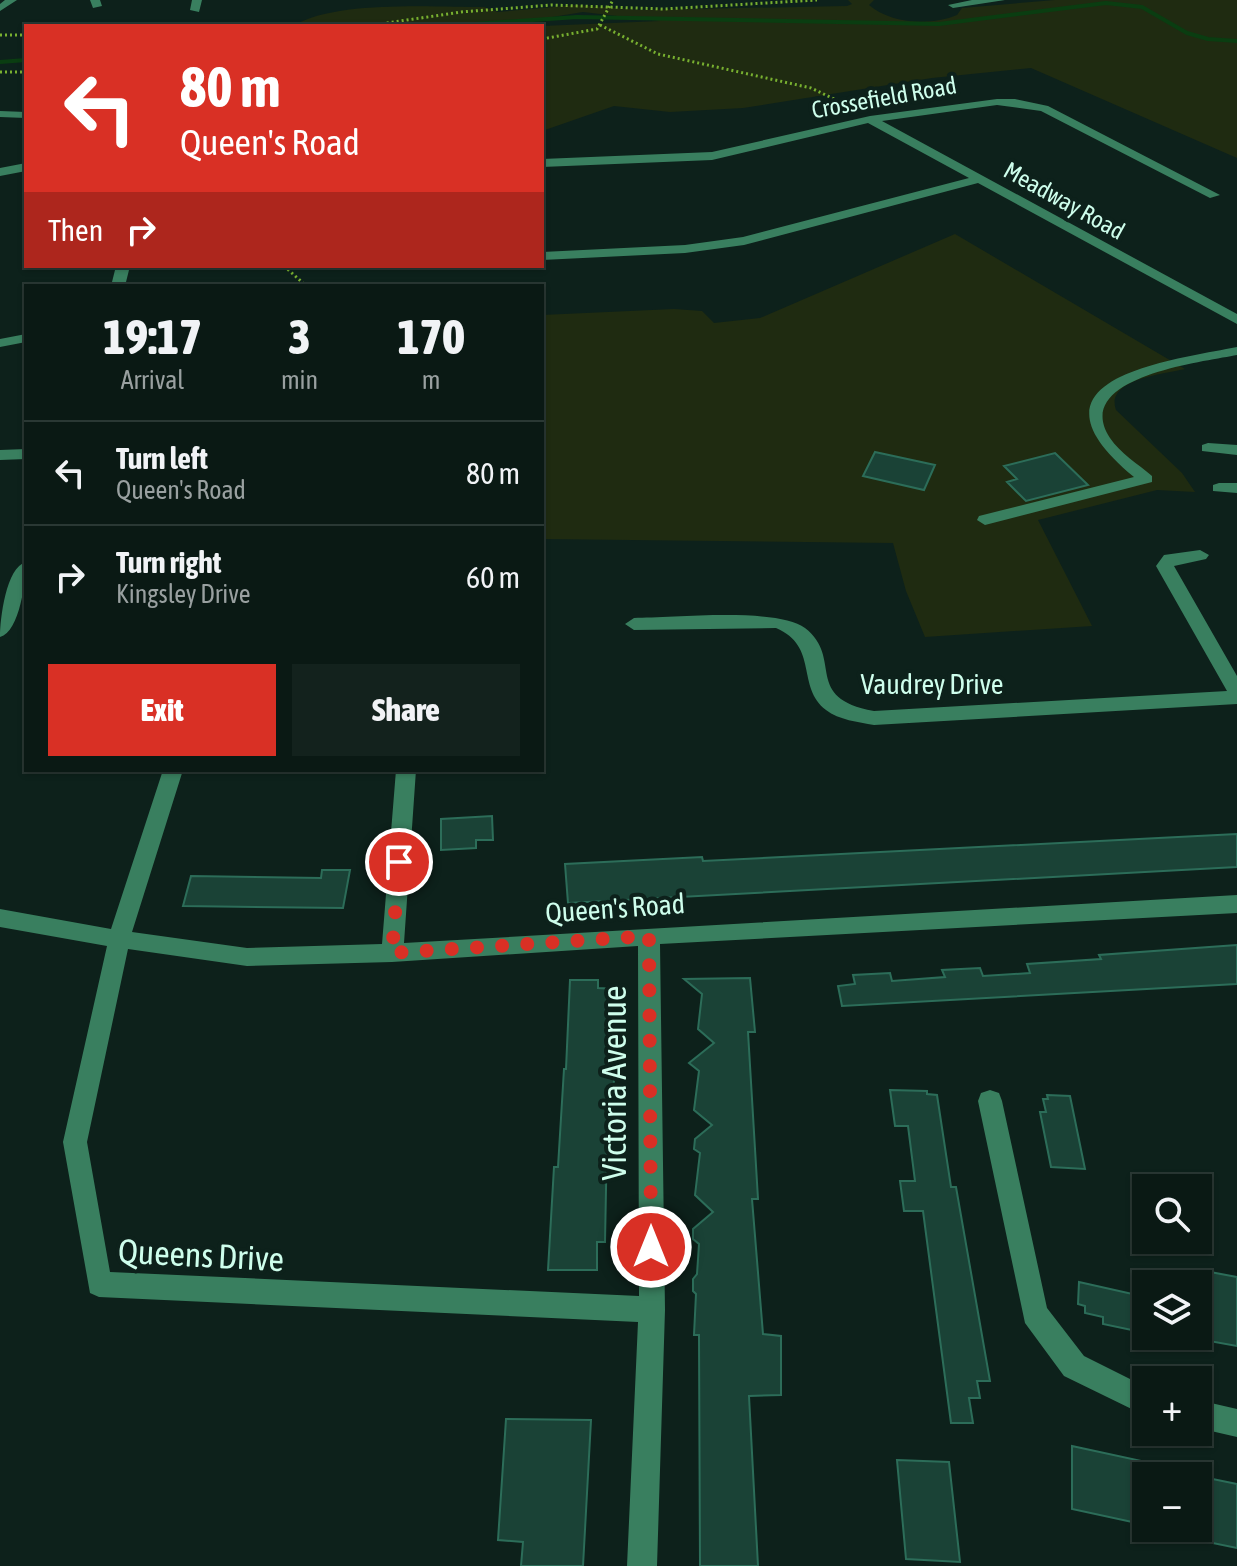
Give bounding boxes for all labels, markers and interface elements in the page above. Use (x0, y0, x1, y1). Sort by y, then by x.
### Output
text: 80 m (180, 55, 281, 119)
icon: left (48, 56, 152, 160)
street label: Crossefield Road (809, 71, 958, 124)
text: Queen's Road (180, 121, 360, 163)
street label: Meadway Road (999, 156, 1129, 245)
icon: right (119, 208, 163, 252)
text: Then (48, 213, 103, 247)
text: 19:17 (103, 309, 202, 364)
text: 3 (288, 309, 311, 364)
text: 170 (397, 309, 465, 364)
text: Arrival (121, 365, 184, 395)
text: min (281, 365, 318, 395)
text: m (422, 365, 440, 395)
text: Turn left (116, 441, 208, 475)
icon: left (48, 451, 92, 495)
text: 80 m (466, 456, 520, 490)
text: Queen's Road (116, 475, 246, 505)
text: Turn right (116, 545, 222, 579)
icon: right (48, 555, 92, 599)
text: 60 m (466, 560, 520, 594)
text: Kingsley Drive (116, 579, 251, 609)
button: Exit (48, 664, 276, 756)
button: Share (292, 664, 520, 756)
street label: Vaudrey Drive (860, 668, 1004, 700)
pin (365, 828, 433, 896)
icon: arrive (377, 840, 421, 884)
street label: Queen's Road (544, 887, 686, 929)
street label: Victoria Avenue (594, 986, 633, 1180)
map controls (1132, 1174, 1212, 1542)
button: search (1132, 1174, 1212, 1254)
position arrow (609, 1205, 693, 1289)
street label: Queens Drive (117, 1231, 285, 1278)
button: layers (1132, 1270, 1212, 1350)
button: + (1132, 1366, 1212, 1446)
button: − (1132, 1462, 1212, 1542)

